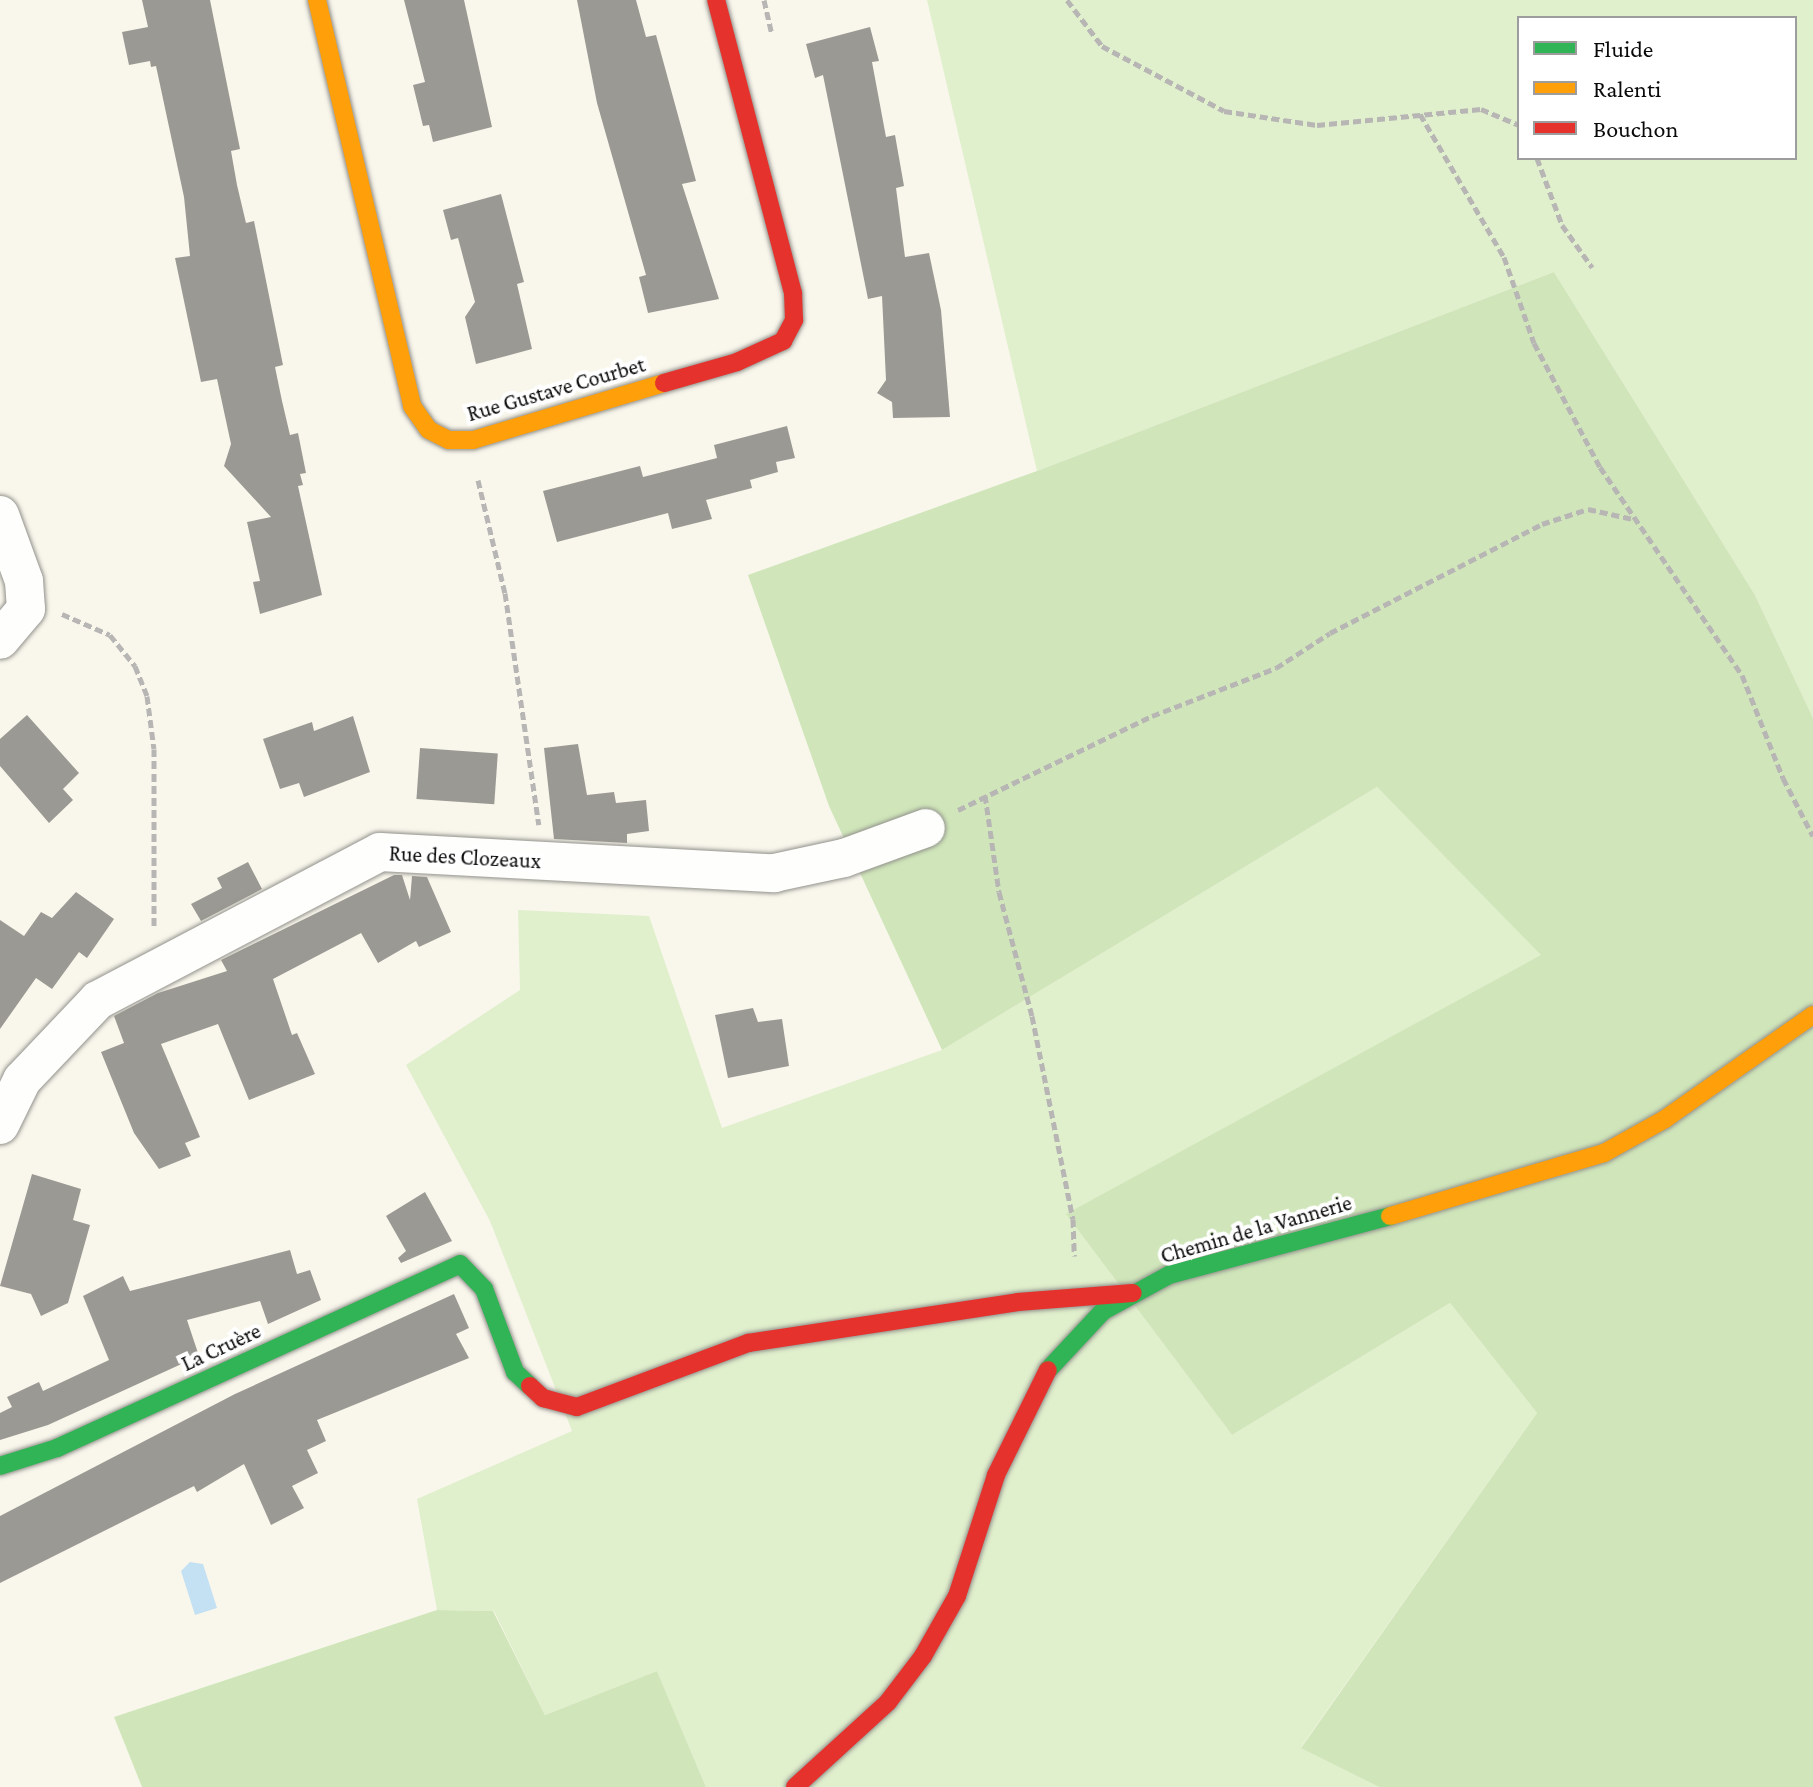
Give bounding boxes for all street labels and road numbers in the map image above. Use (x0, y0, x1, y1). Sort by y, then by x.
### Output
street label: Rue Gustave Courbet (464, 351, 648, 427)
street label: Rue des Clozeaux (388, 840, 542, 874)
street label: Chemin de la Vannerie (1157, 1189, 1355, 1269)
street label: La Cruère (177, 1317, 265, 1377)

